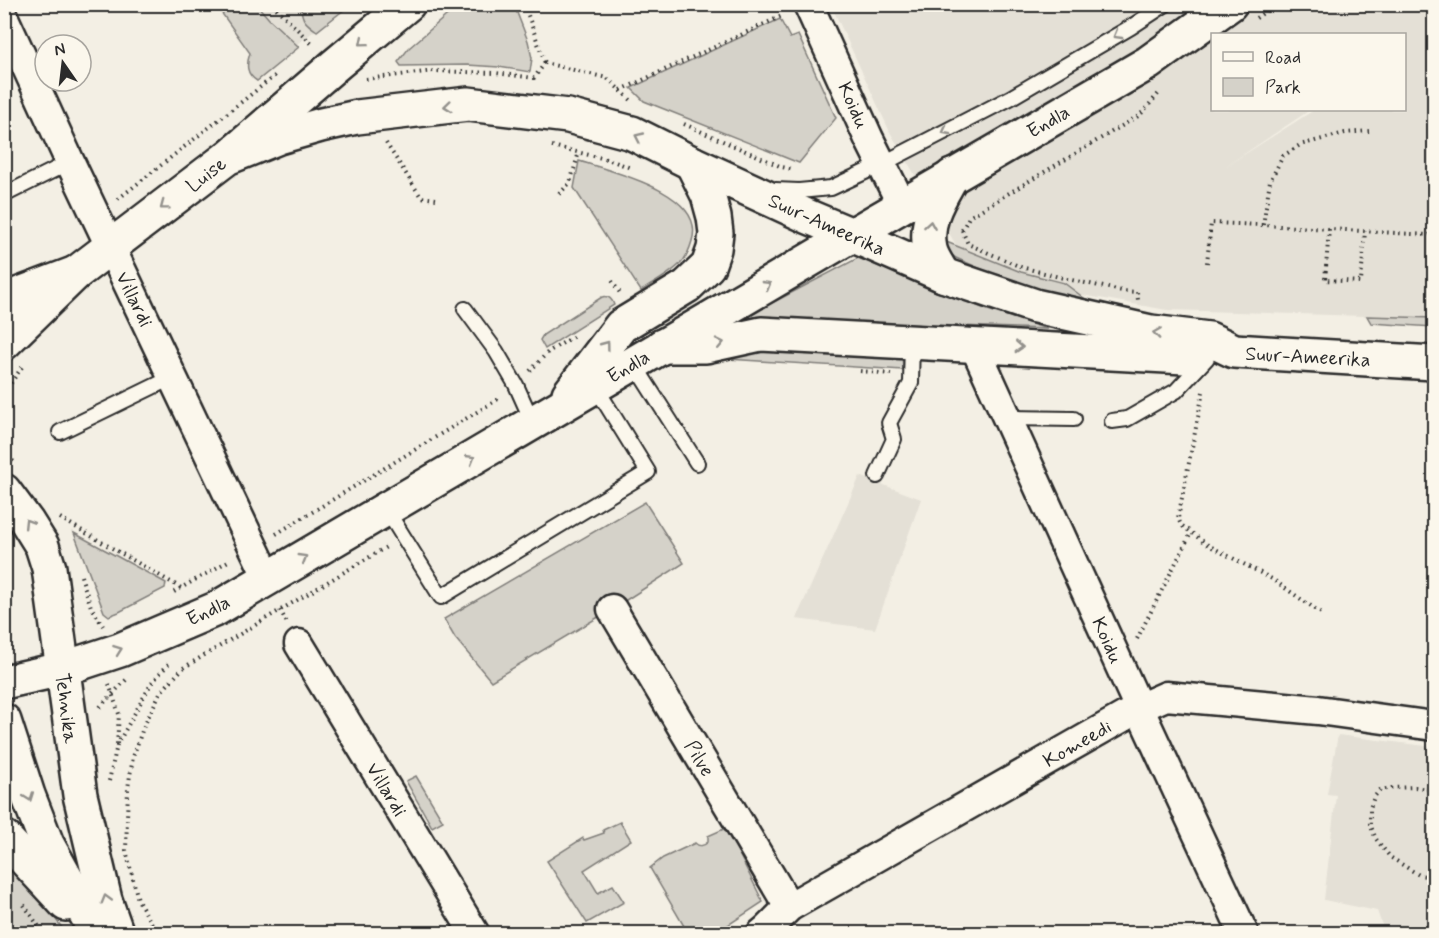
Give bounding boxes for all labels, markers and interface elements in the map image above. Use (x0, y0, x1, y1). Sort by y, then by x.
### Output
one-way arrow (1112, 28, 1123, 40)
north arrow (33, 33, 93, 93)
legend (1211, 33, 1406, 111)
one-way arrow (359, 35, 370, 46)
text: N (52, 38, 67, 61)
text: Road (1265, 46, 1301, 70)
text: Park (1265, 76, 1301, 100)
street label: Koidu (830, 78, 875, 133)
one-way arrow (444, 99, 453, 112)
street label: Endla (1022, 99, 1075, 145)
one-way arrow (942, 123, 953, 135)
one-way arrow (635, 133, 646, 145)
street label: Luise (181, 151, 233, 199)
street label: Suur-Ameerika (764, 188, 889, 263)
one-way arrow (159, 199, 170, 210)
one-way arrow (924, 220, 936, 229)
street label: Villardi (109, 267, 159, 332)
one-way arrow (761, 280, 771, 292)
one-way arrow (1153, 327, 1162, 340)
one-way arrow (715, 337, 725, 350)
one-way arrow (599, 340, 610, 351)
one-way arrow (1014, 341, 1023, 354)
street label: Suur-Ameerika (1245, 341, 1371, 374)
street label: Endla (602, 344, 655, 391)
one-way arrow (465, 455, 475, 466)
one-way arrow (23, 519, 35, 529)
one-way arrow (297, 553, 307, 565)
street label: Endla (182, 589, 235, 633)
street label: Koidu (1084, 613, 1129, 668)
one-way arrow (112, 645, 123, 658)
street label: Tehnika (48, 671, 83, 746)
street label: Komeedi (1038, 714, 1117, 775)
street label: Pilve (677, 736, 720, 782)
street label: Villardi (359, 758, 412, 822)
one-way arrow (22, 791, 35, 802)
one-way arrow (101, 895, 113, 905)

